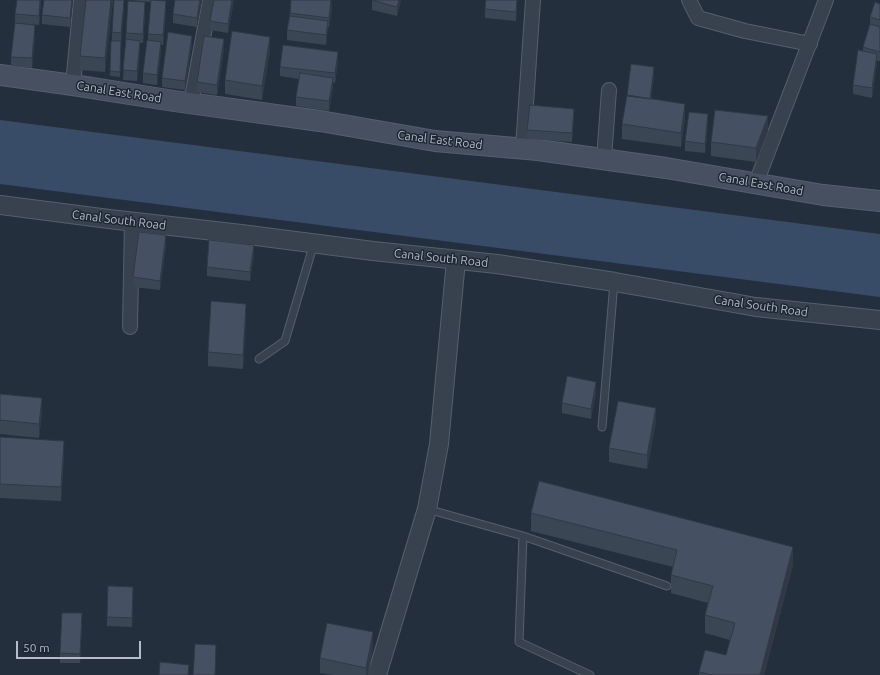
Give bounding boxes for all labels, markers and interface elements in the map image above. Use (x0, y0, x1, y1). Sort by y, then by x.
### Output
street label: Canal East Road (76, 78, 162, 106)
street label: Canal East Road (397, 128, 483, 152)
street label: Canal East Road (718, 169, 804, 199)
street label: Canal South Road (71, 207, 167, 233)
street label: Canal South Road (393, 246, 489, 270)
street label: Canal South Road (713, 292, 809, 320)
scale bar (18, 633, 143, 659)
text: 50 m (23, 641, 50, 654)

